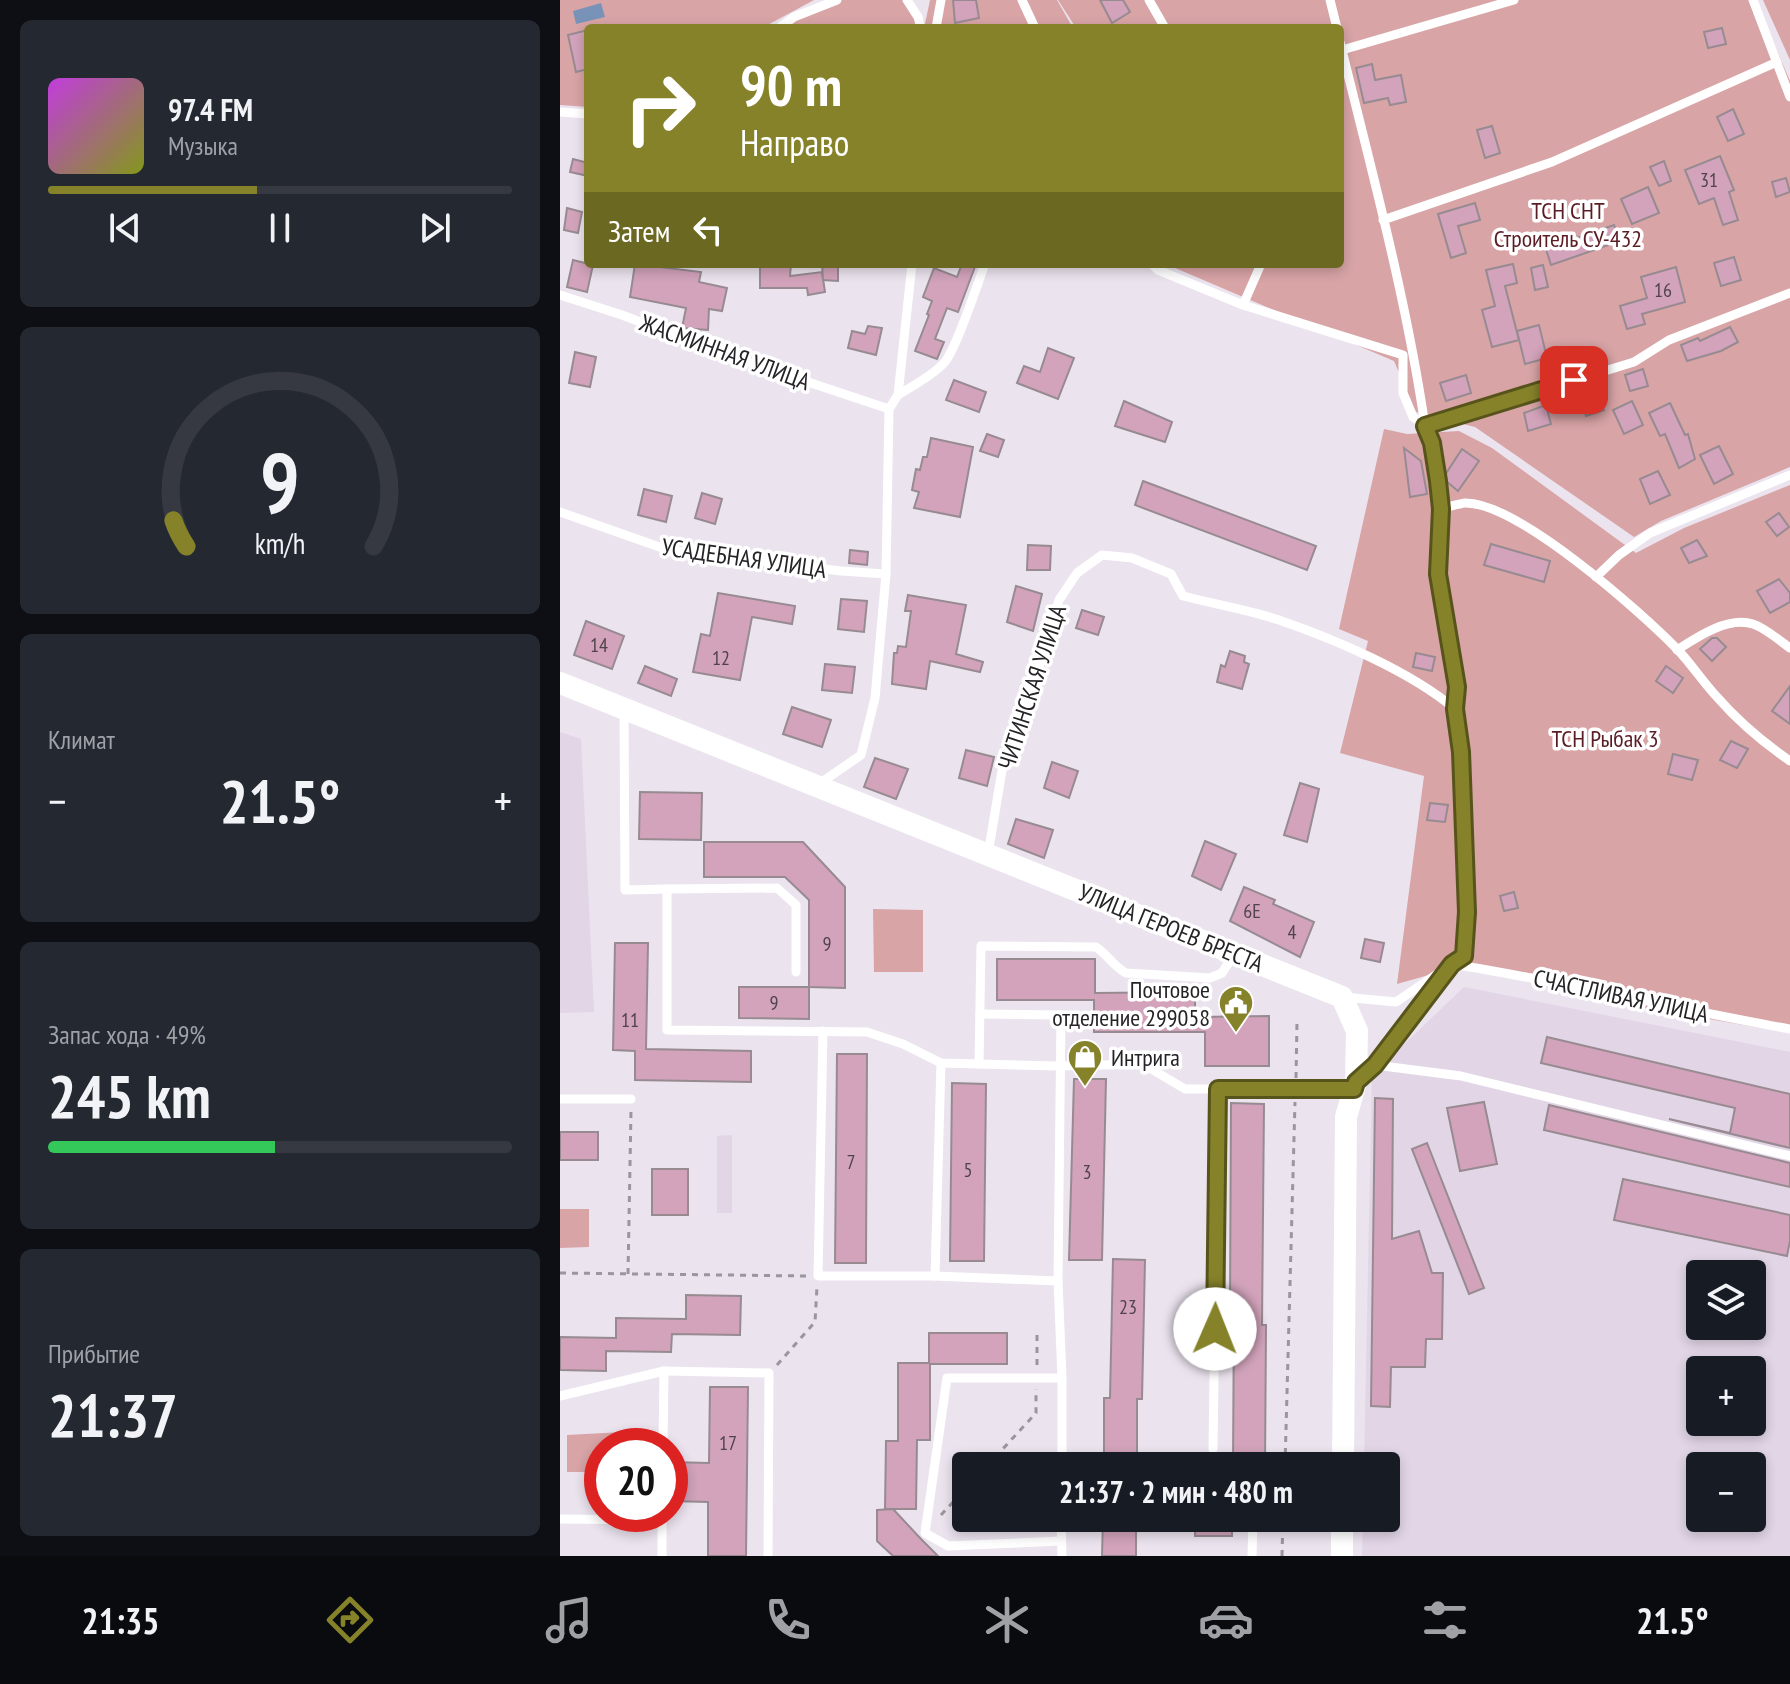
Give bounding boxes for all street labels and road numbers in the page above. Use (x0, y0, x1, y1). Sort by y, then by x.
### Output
street label: ЖАСМИННАЯ УЛИЦА (635, 307, 815, 397)
street label: УСАДЕБНАЯ УЛИЦА (660, 531, 829, 585)
street label: ЧИТИНСКАЯ УЛИЦА (991, 600, 1073, 773)
street label: УЛИЦА ГЕРОЕВ БРЕСТА (1074, 877, 1269, 979)
street label: СЧАСТЛИВАЯ УЛИЦА (1531, 962, 1712, 1030)

